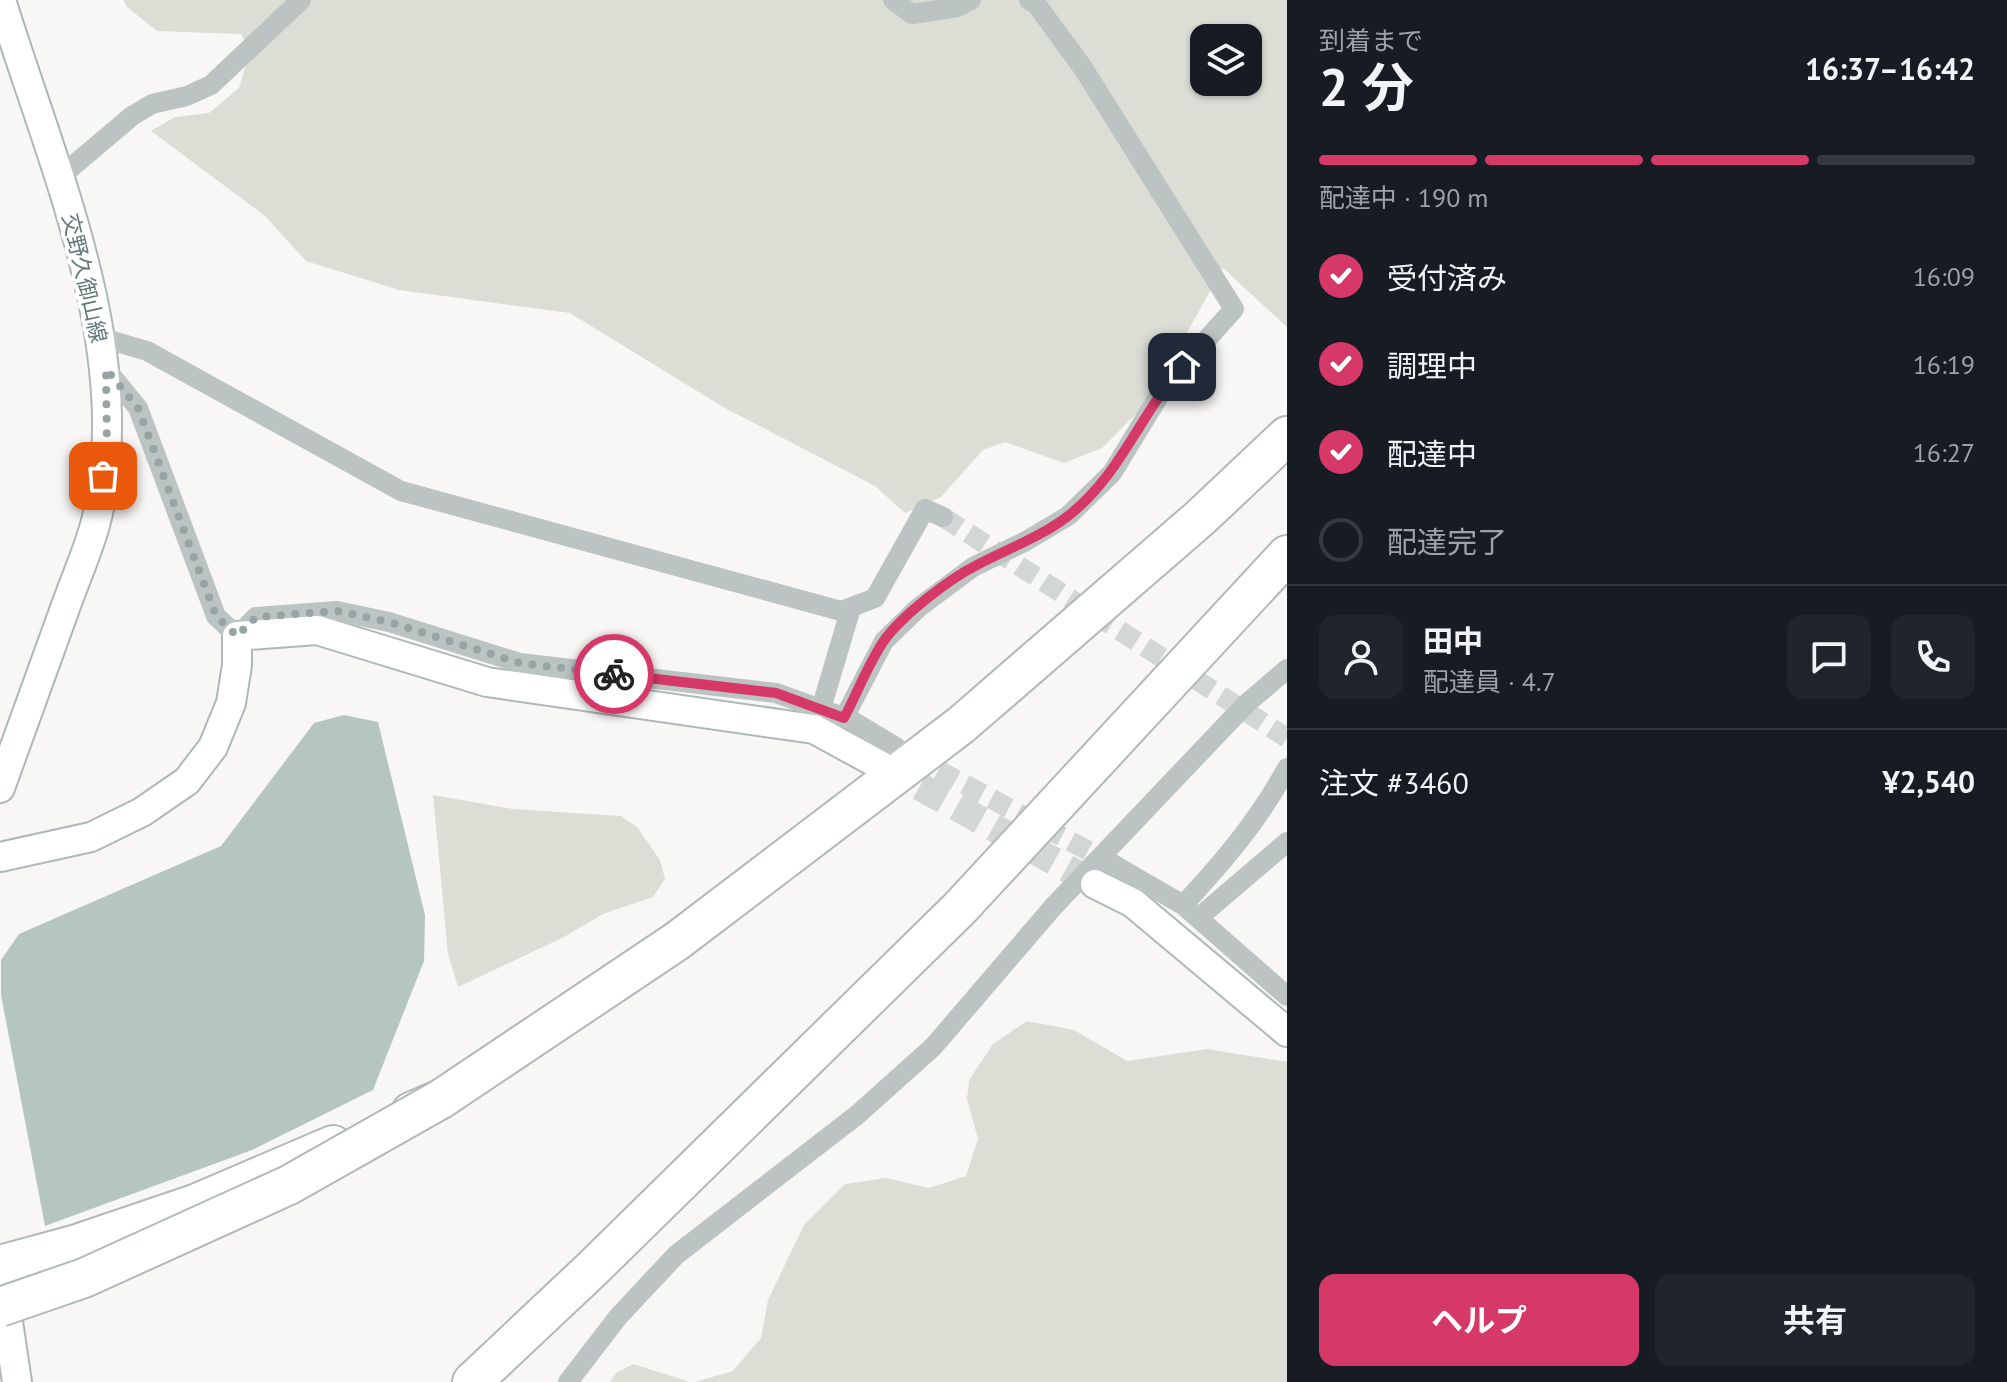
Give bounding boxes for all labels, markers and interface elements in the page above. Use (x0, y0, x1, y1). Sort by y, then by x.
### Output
map controls (1190, 24, 1262, 96)
button: layers (1190, 24, 1262, 96)
text: 到着まで (1319, 24, 1423, 57)
text: 16:37–16:42 (1805, 49, 1975, 88)
text: 2 分 (1319, 53, 1414, 120)
text: 配達中 · 190 m (1319, 181, 1488, 214)
street label: 交野久御山線 (57, 211, 113, 345)
icon: check (1319, 254, 1363, 298)
text: 受付済み (1387, 258, 1507, 297)
text: 16:09 (1913, 260, 1975, 293)
pin (1148, 333, 1216, 401)
icon: check (1319, 342, 1363, 386)
icon: home (1160, 345, 1204, 389)
text: 調理中 (1387, 346, 1477, 385)
text: 16:19 (1913, 348, 1975, 381)
icon: check (1319, 430, 1363, 474)
text: 配達中 (1387, 434, 1477, 473)
text: 16:27 (1913, 436, 1975, 469)
pin (69, 442, 137, 510)
icon: bag (81, 454, 125, 498)
text: 配達完了 (1387, 522, 1507, 561)
button: person (1319, 615, 1403, 699)
button: chat (1787, 615, 1871, 699)
button: phone (1891, 615, 1975, 699)
text: 田中 (1423, 621, 1483, 660)
courier (574, 634, 654, 714)
icon: bike (592, 652, 636, 696)
text: 配達員 · 4.7 (1423, 665, 1556, 698)
text: ¥2,540 (1882, 762, 1975, 801)
text: 注文 #3460 (1319, 763, 1469, 802)
button: ヘルプ (1319, 1274, 1639, 1366)
button: 共有 (1655, 1274, 1975, 1366)

